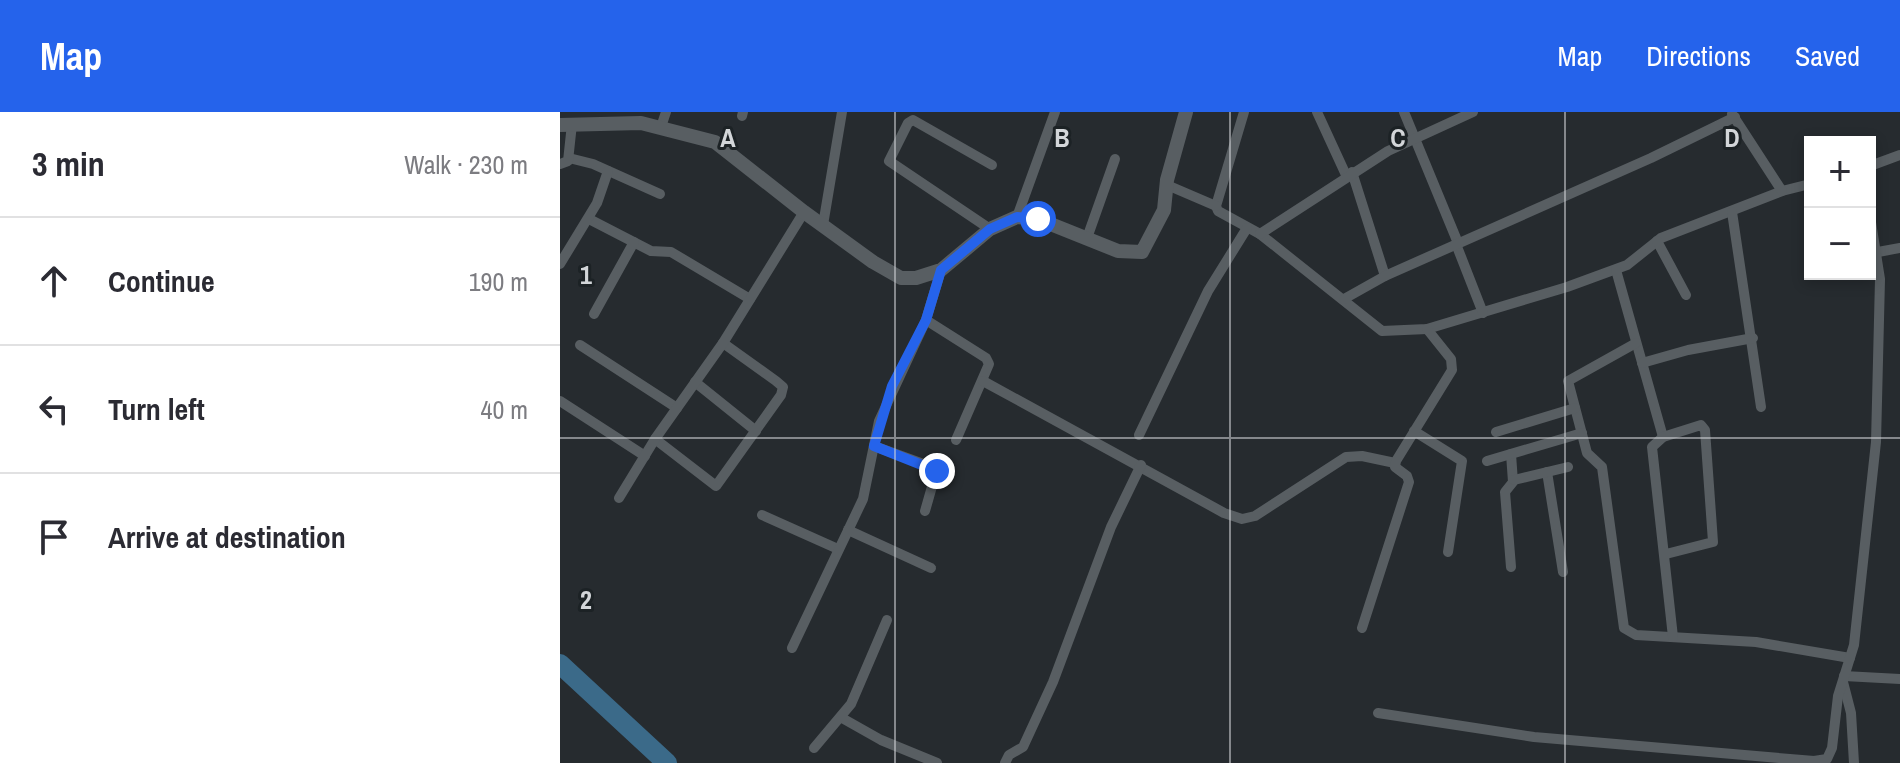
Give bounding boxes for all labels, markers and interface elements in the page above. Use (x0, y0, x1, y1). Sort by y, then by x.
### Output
text: Map (40, 31, 102, 82)
text: Map (1558, 37, 1602, 75)
text: Directions (1646, 37, 1751, 75)
text: Saved (1795, 37, 1860, 75)
text: A (720, 120, 736, 155)
text: B (1054, 120, 1070, 155)
text: C (1390, 120, 1406, 155)
text: D (1724, 120, 1740, 155)
map controls (1804, 136, 1876, 280)
button: + (1804, 136, 1876, 208)
text: 3 min (32, 141, 105, 187)
text: Walk · 230 m (404, 147, 528, 182)
route start (1020, 201, 1056, 237)
button: − (1804, 208, 1876, 280)
text: 1 (580, 257, 592, 292)
icon: ahead (32, 259, 76, 303)
text: Continue (108, 261, 215, 301)
text: 190 m (469, 264, 528, 299)
icon: left (32, 387, 76, 431)
text: Turn left (108, 389, 205, 429)
text: 40 m (481, 392, 528, 427)
route end (919, 453, 955, 489)
icon: arrive (32, 515, 76, 559)
text: Arrive at destination (108, 517, 346, 557)
text: 2 (580, 582, 592, 617)

